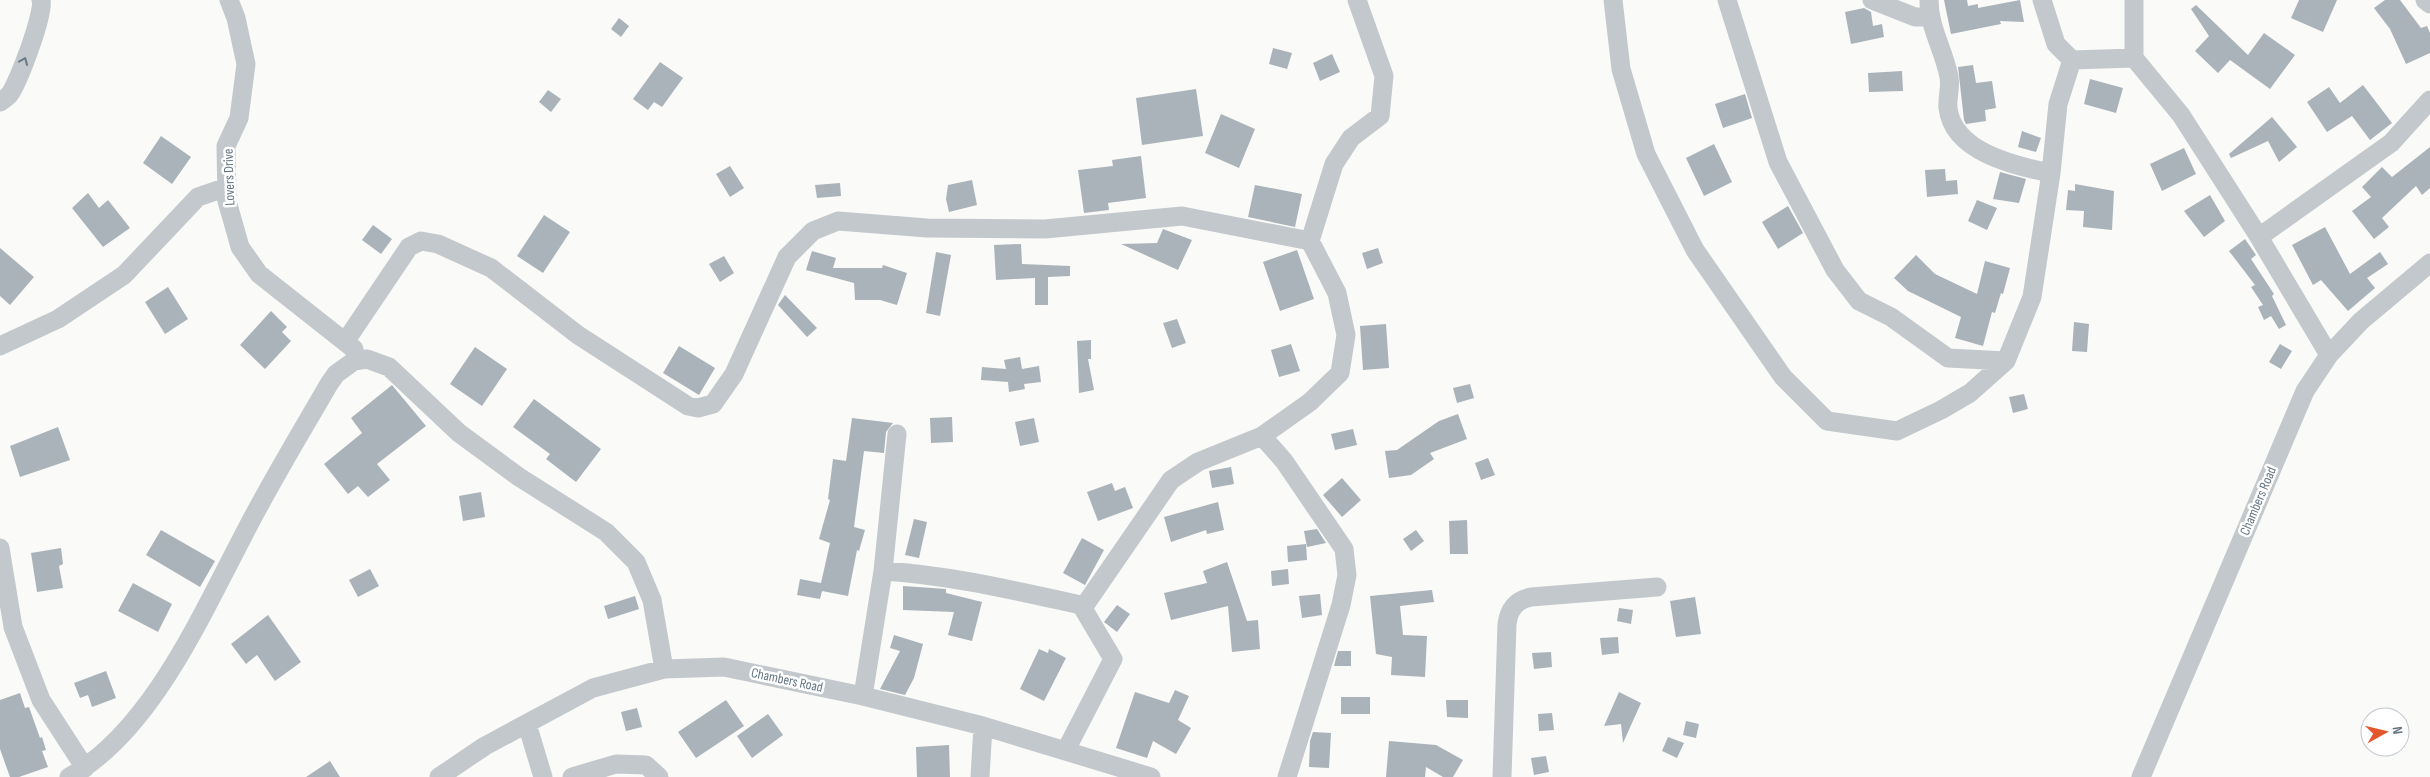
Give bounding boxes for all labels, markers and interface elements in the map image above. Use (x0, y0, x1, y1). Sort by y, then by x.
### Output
one-way arrow (17, 57, 28, 66)
street label: Lovers Drive (220, 148, 238, 206)
street label: Chambers Road (2236, 464, 2280, 538)
street label: Chambers Road (750, 664, 825, 696)
north arrow (2360, 707, 2410, 757)
text: N (2388, 725, 2406, 735)

